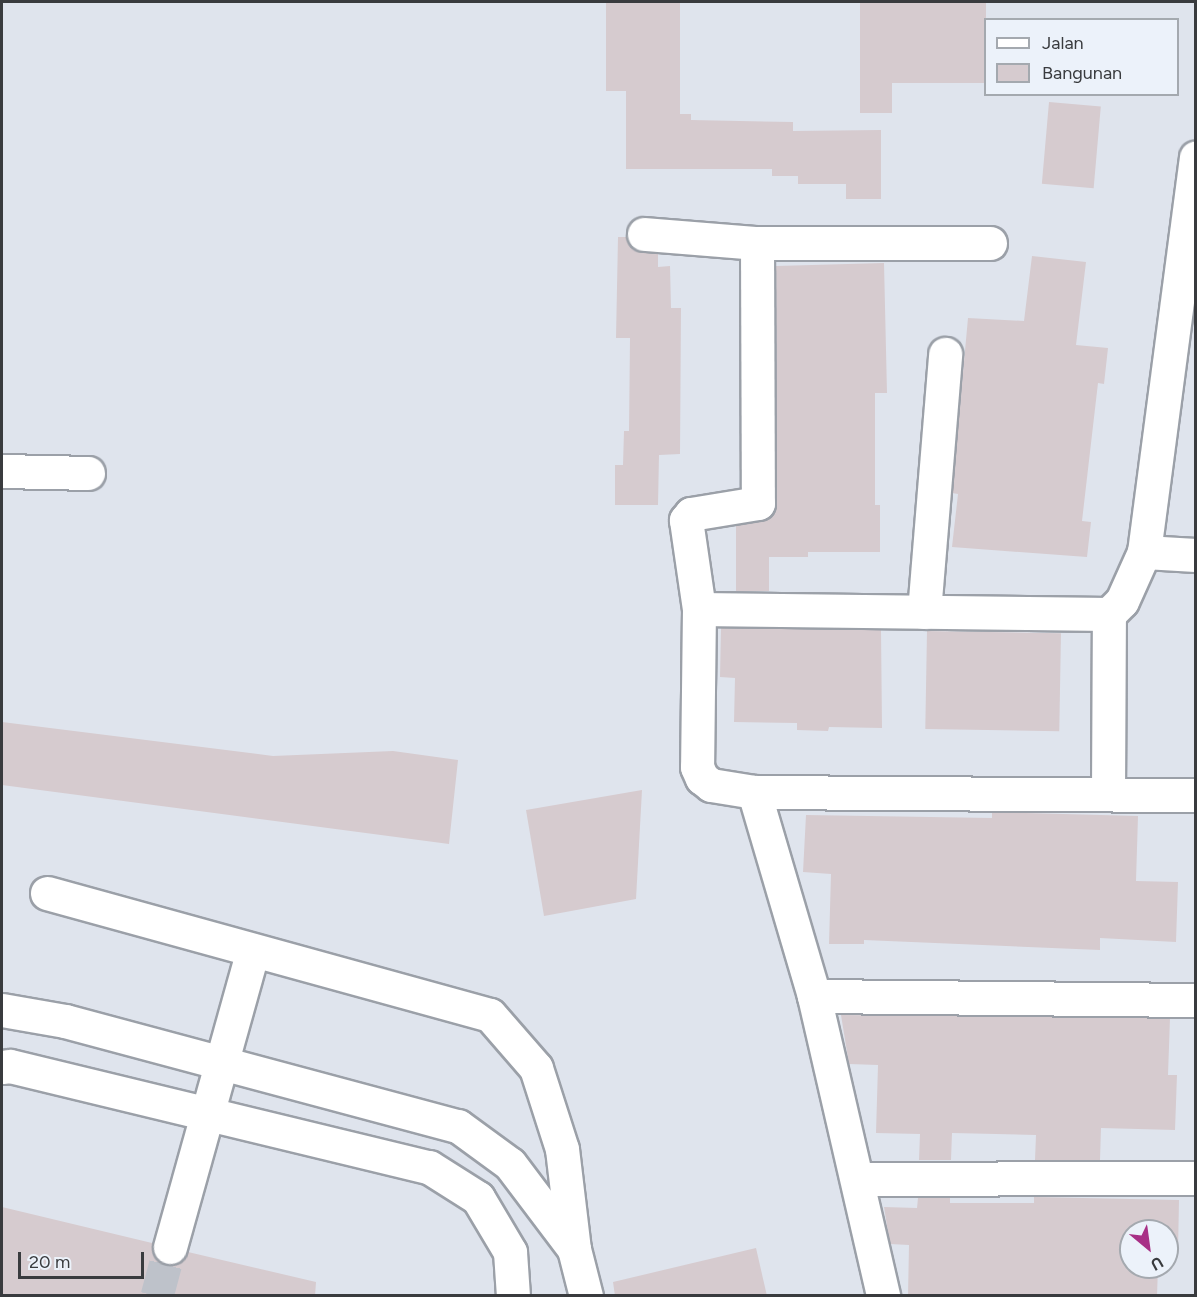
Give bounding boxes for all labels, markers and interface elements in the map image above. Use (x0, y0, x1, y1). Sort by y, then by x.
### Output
legend (984, 18, 1179, 96)
text: Jalan (1042, 32, 1084, 54)
text: Bangunan (1042, 62, 1122, 84)
north arrow (1119, 1219, 1179, 1279)
scale bar (21, 1240, 147, 1278)
text: 20 m (29, 1251, 70, 1273)
text: U (1147, 1252, 1167, 1274)

